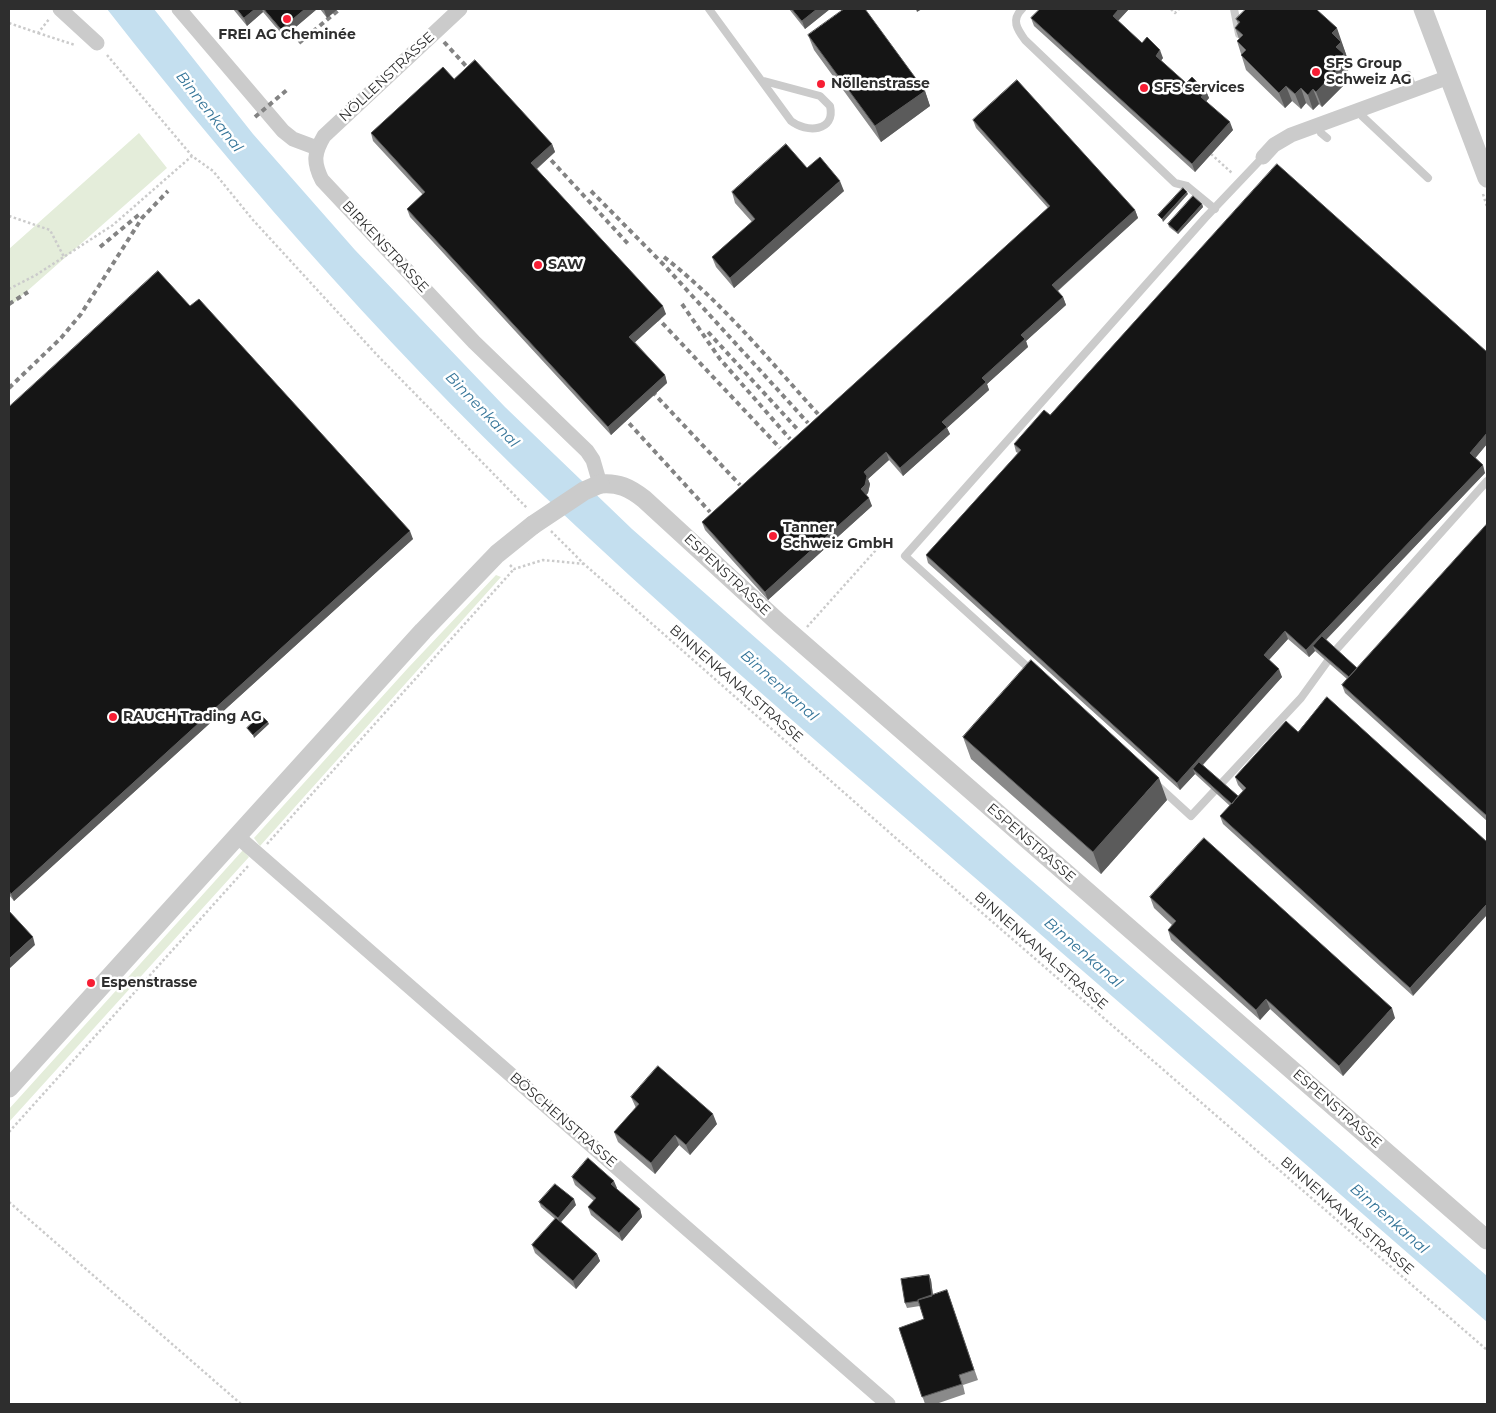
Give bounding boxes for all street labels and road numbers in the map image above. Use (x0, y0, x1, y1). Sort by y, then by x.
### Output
street label: NÖLLENSTRASSE (336, 29, 438, 125)
street label: BIRKENSTRASSE (338, 198, 432, 296)
street label: ESPENSTRASSE (680, 531, 774, 619)
street label: BINNENKANALSTRASSE (666, 622, 806, 746)
street label: ESPENSTRASSE (983, 800, 1079, 886)
street label: BINNENKANALSTRASSE (971, 889, 1111, 1013)
street label: ESPENSTRASSE (1289, 1066, 1385, 1152)
street label: BÖSCHENSTRASSE (506, 1069, 620, 1171)
street label: BINNENKANALSTRASSE (1277, 1154, 1417, 1278)

